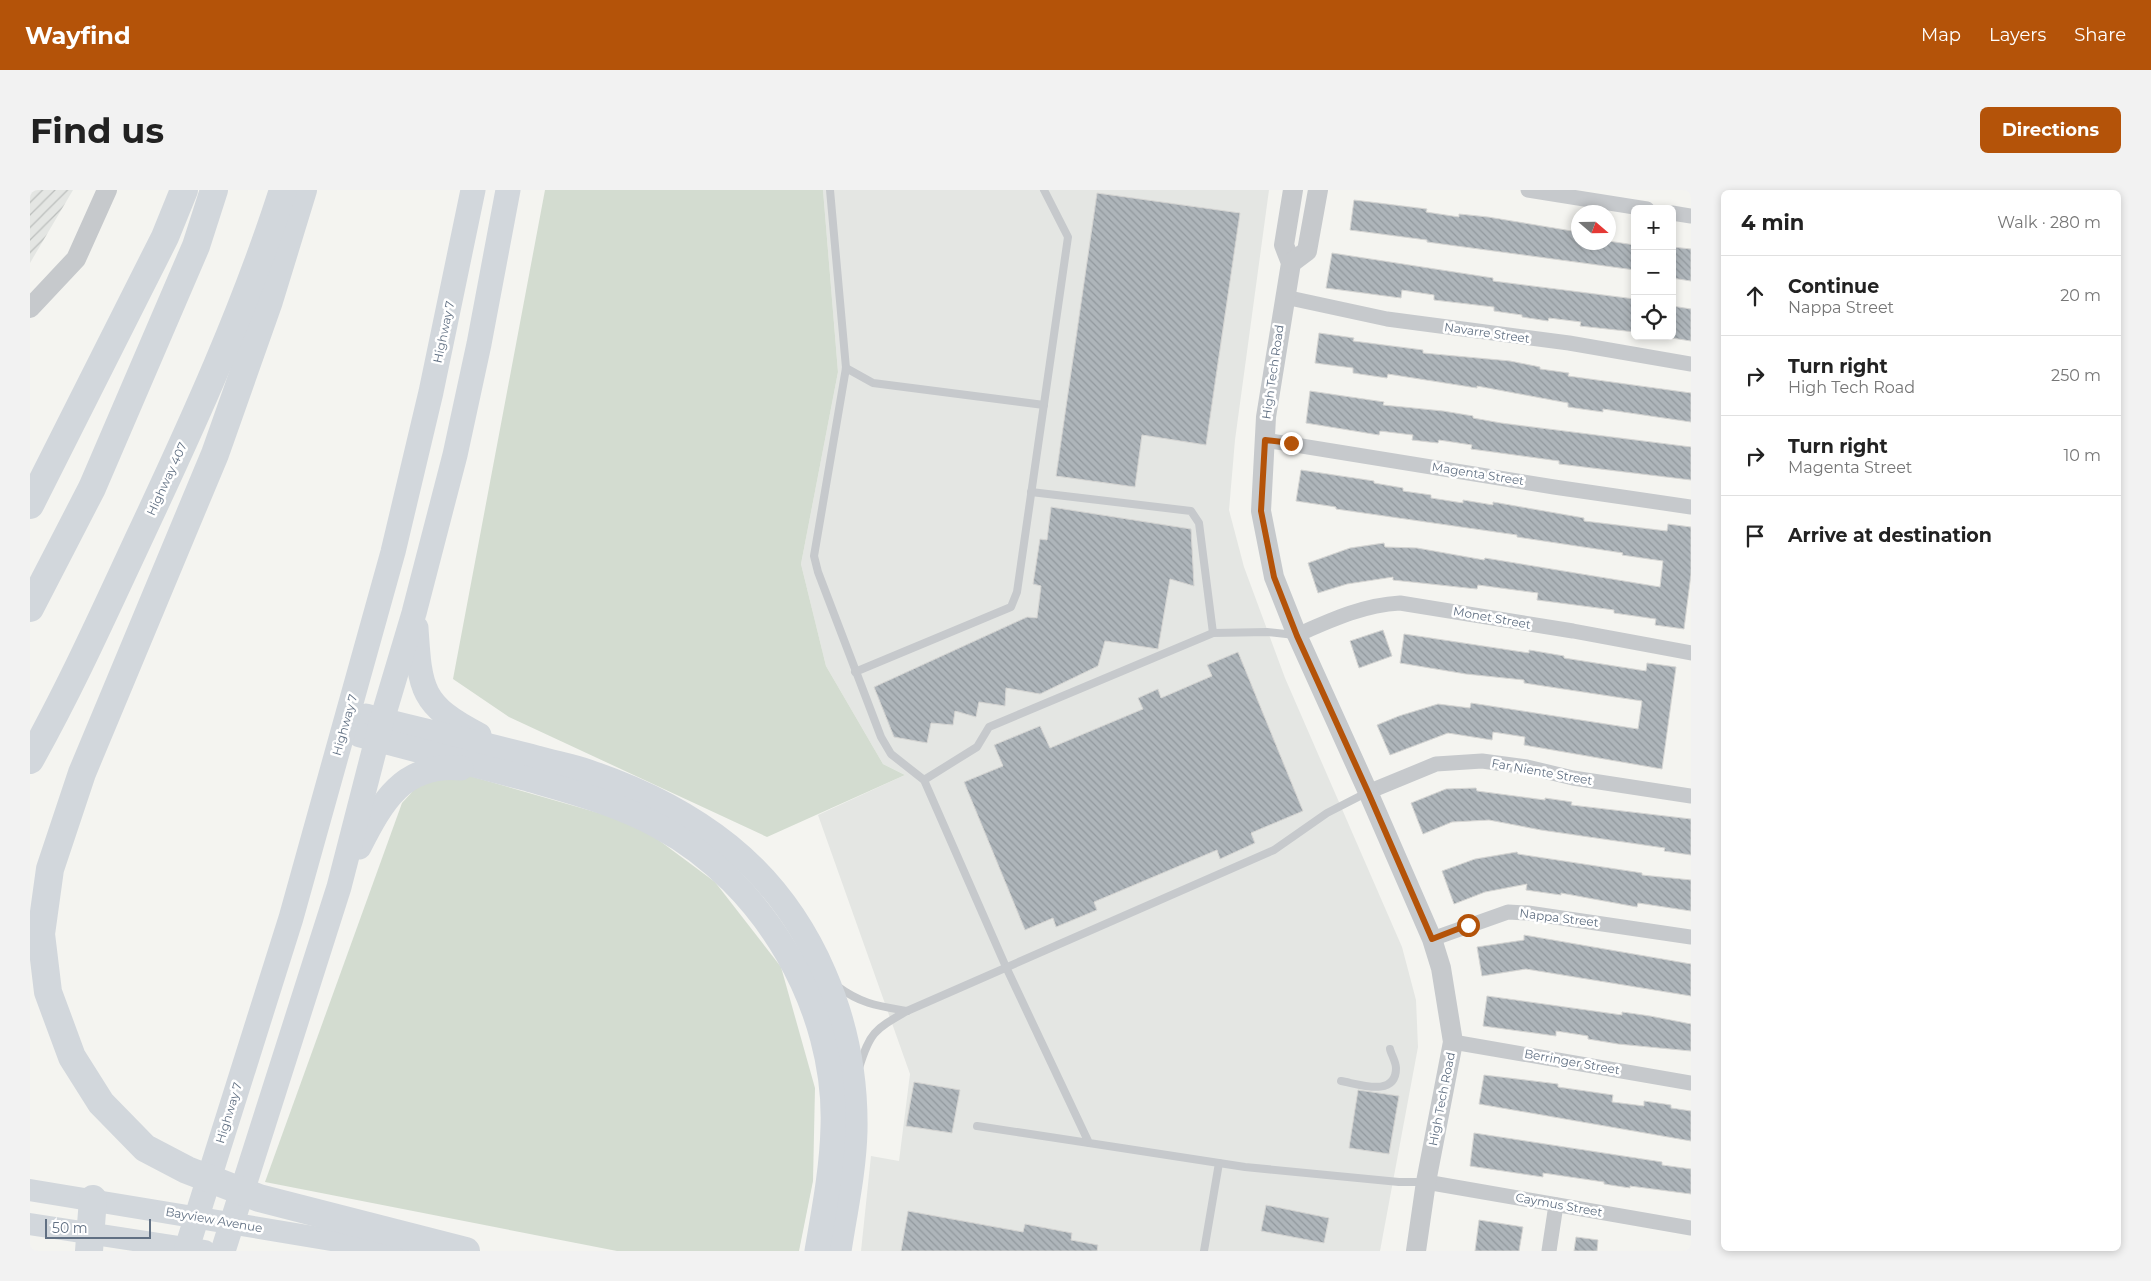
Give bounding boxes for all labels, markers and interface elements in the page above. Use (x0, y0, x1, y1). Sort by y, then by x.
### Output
text: Wayfind (25, 21, 131, 50)
text: Map (1921, 24, 1961, 46)
text: Layers (1989, 24, 2046, 46)
text: Share (2074, 24, 2126, 46)
button: Directions (1980, 107, 2121, 153)
text: Find us (30, 109, 164, 152)
north arrow (1571, 205, 1616, 250)
map controls (1631, 205, 1676, 340)
button: + (1631, 205, 1676, 250)
text: 4 min (1741, 210, 1804, 235)
text: Walk · 280 m (1997, 213, 2101, 232)
button: − (1631, 250, 1676, 295)
text: Continue (1788, 275, 1879, 298)
icon: ahead (1741, 282, 1769, 310)
text: 20 m (2060, 286, 2101, 305)
button: locate (1631, 295, 1676, 340)
text: Nappa Street (1788, 298, 1894, 317)
street label: Highway 7 (430, 299, 457, 364)
street label: Navarre Street (1443, 319, 1531, 346)
street label: High Tech Road (1258, 324, 1287, 420)
text: Turn right (1788, 355, 1888, 378)
icon: right (1741, 362, 1769, 390)
text: 250 m (2051, 366, 2101, 385)
text: High Tech Road (1788, 378, 1915, 397)
route end (1280, 432, 1303, 455)
text: Turn right (1788, 435, 1888, 458)
street label: Highway 407 (143, 440, 190, 518)
icon: right (1741, 442, 1769, 470)
text: 10 m (2063, 446, 2101, 465)
text: Magenta Street (1788, 458, 1912, 477)
street label: Magenta Street (1431, 459, 1525, 488)
icon: arrive (1741, 522, 1769, 550)
text: Arrive at destination (1788, 524, 1992, 547)
street label: Monet Street (1452, 603, 1532, 632)
street label: Highway 7 (329, 692, 360, 757)
street label: Far Niente Street (1491, 755, 1594, 788)
street label: Nappa Street (1519, 905, 1600, 930)
route start (1457, 914, 1480, 937)
street label: Berringer Street (1523, 1046, 1621, 1077)
street label: High Tech Road (1425, 1051, 1458, 1147)
street label: Highway 7 (212, 1081, 245, 1145)
street label: Caymus Street (1515, 1189, 1604, 1220)
street label: Bayview Avenue (164, 1204, 264, 1235)
scale bar (45, 1216, 151, 1239)
text: 50 m (52, 1219, 88, 1237)

